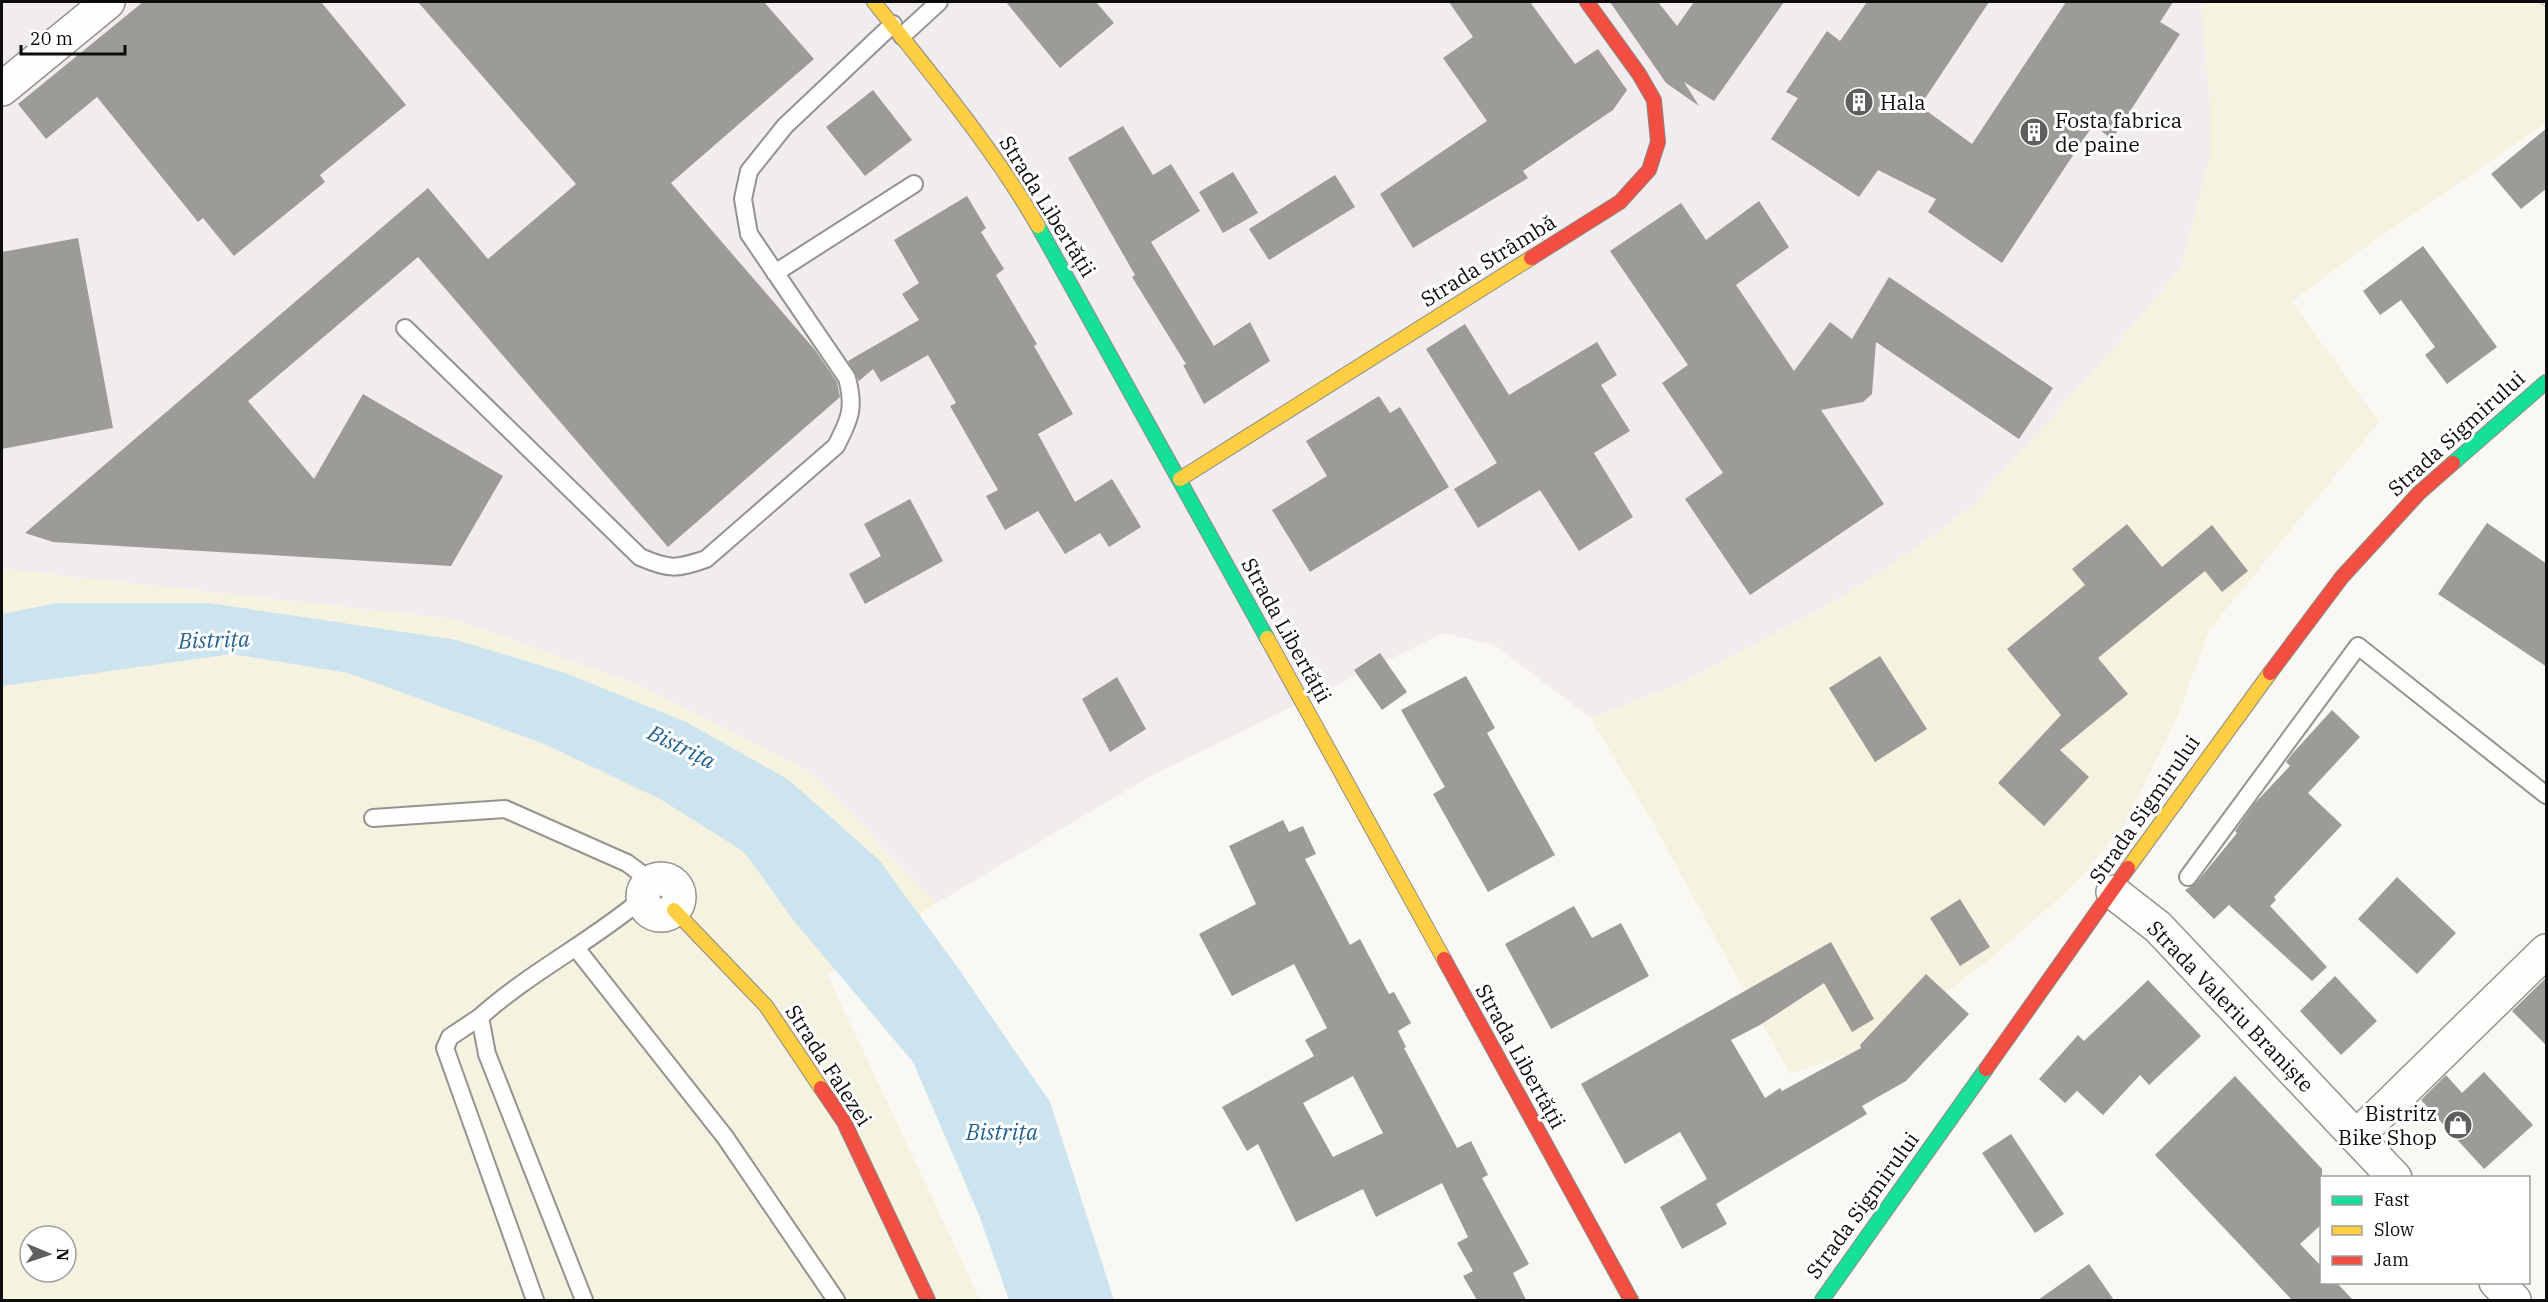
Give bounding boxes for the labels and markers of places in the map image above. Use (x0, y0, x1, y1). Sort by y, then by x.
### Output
building icon: Hala (1843, 86, 1875, 118)
place label: Hala (1880, 88, 1926, 116)
place label: Fosta fabrica de paine (2055, 106, 2182, 158)
building icon: Fosta fabrica de paine (2018, 116, 2050, 148)
place label: Bistritz Bike Shop (2338, 1099, 2437, 1151)
shop icon: Bistritz Bike Shop (2442, 1109, 2474, 1141)

